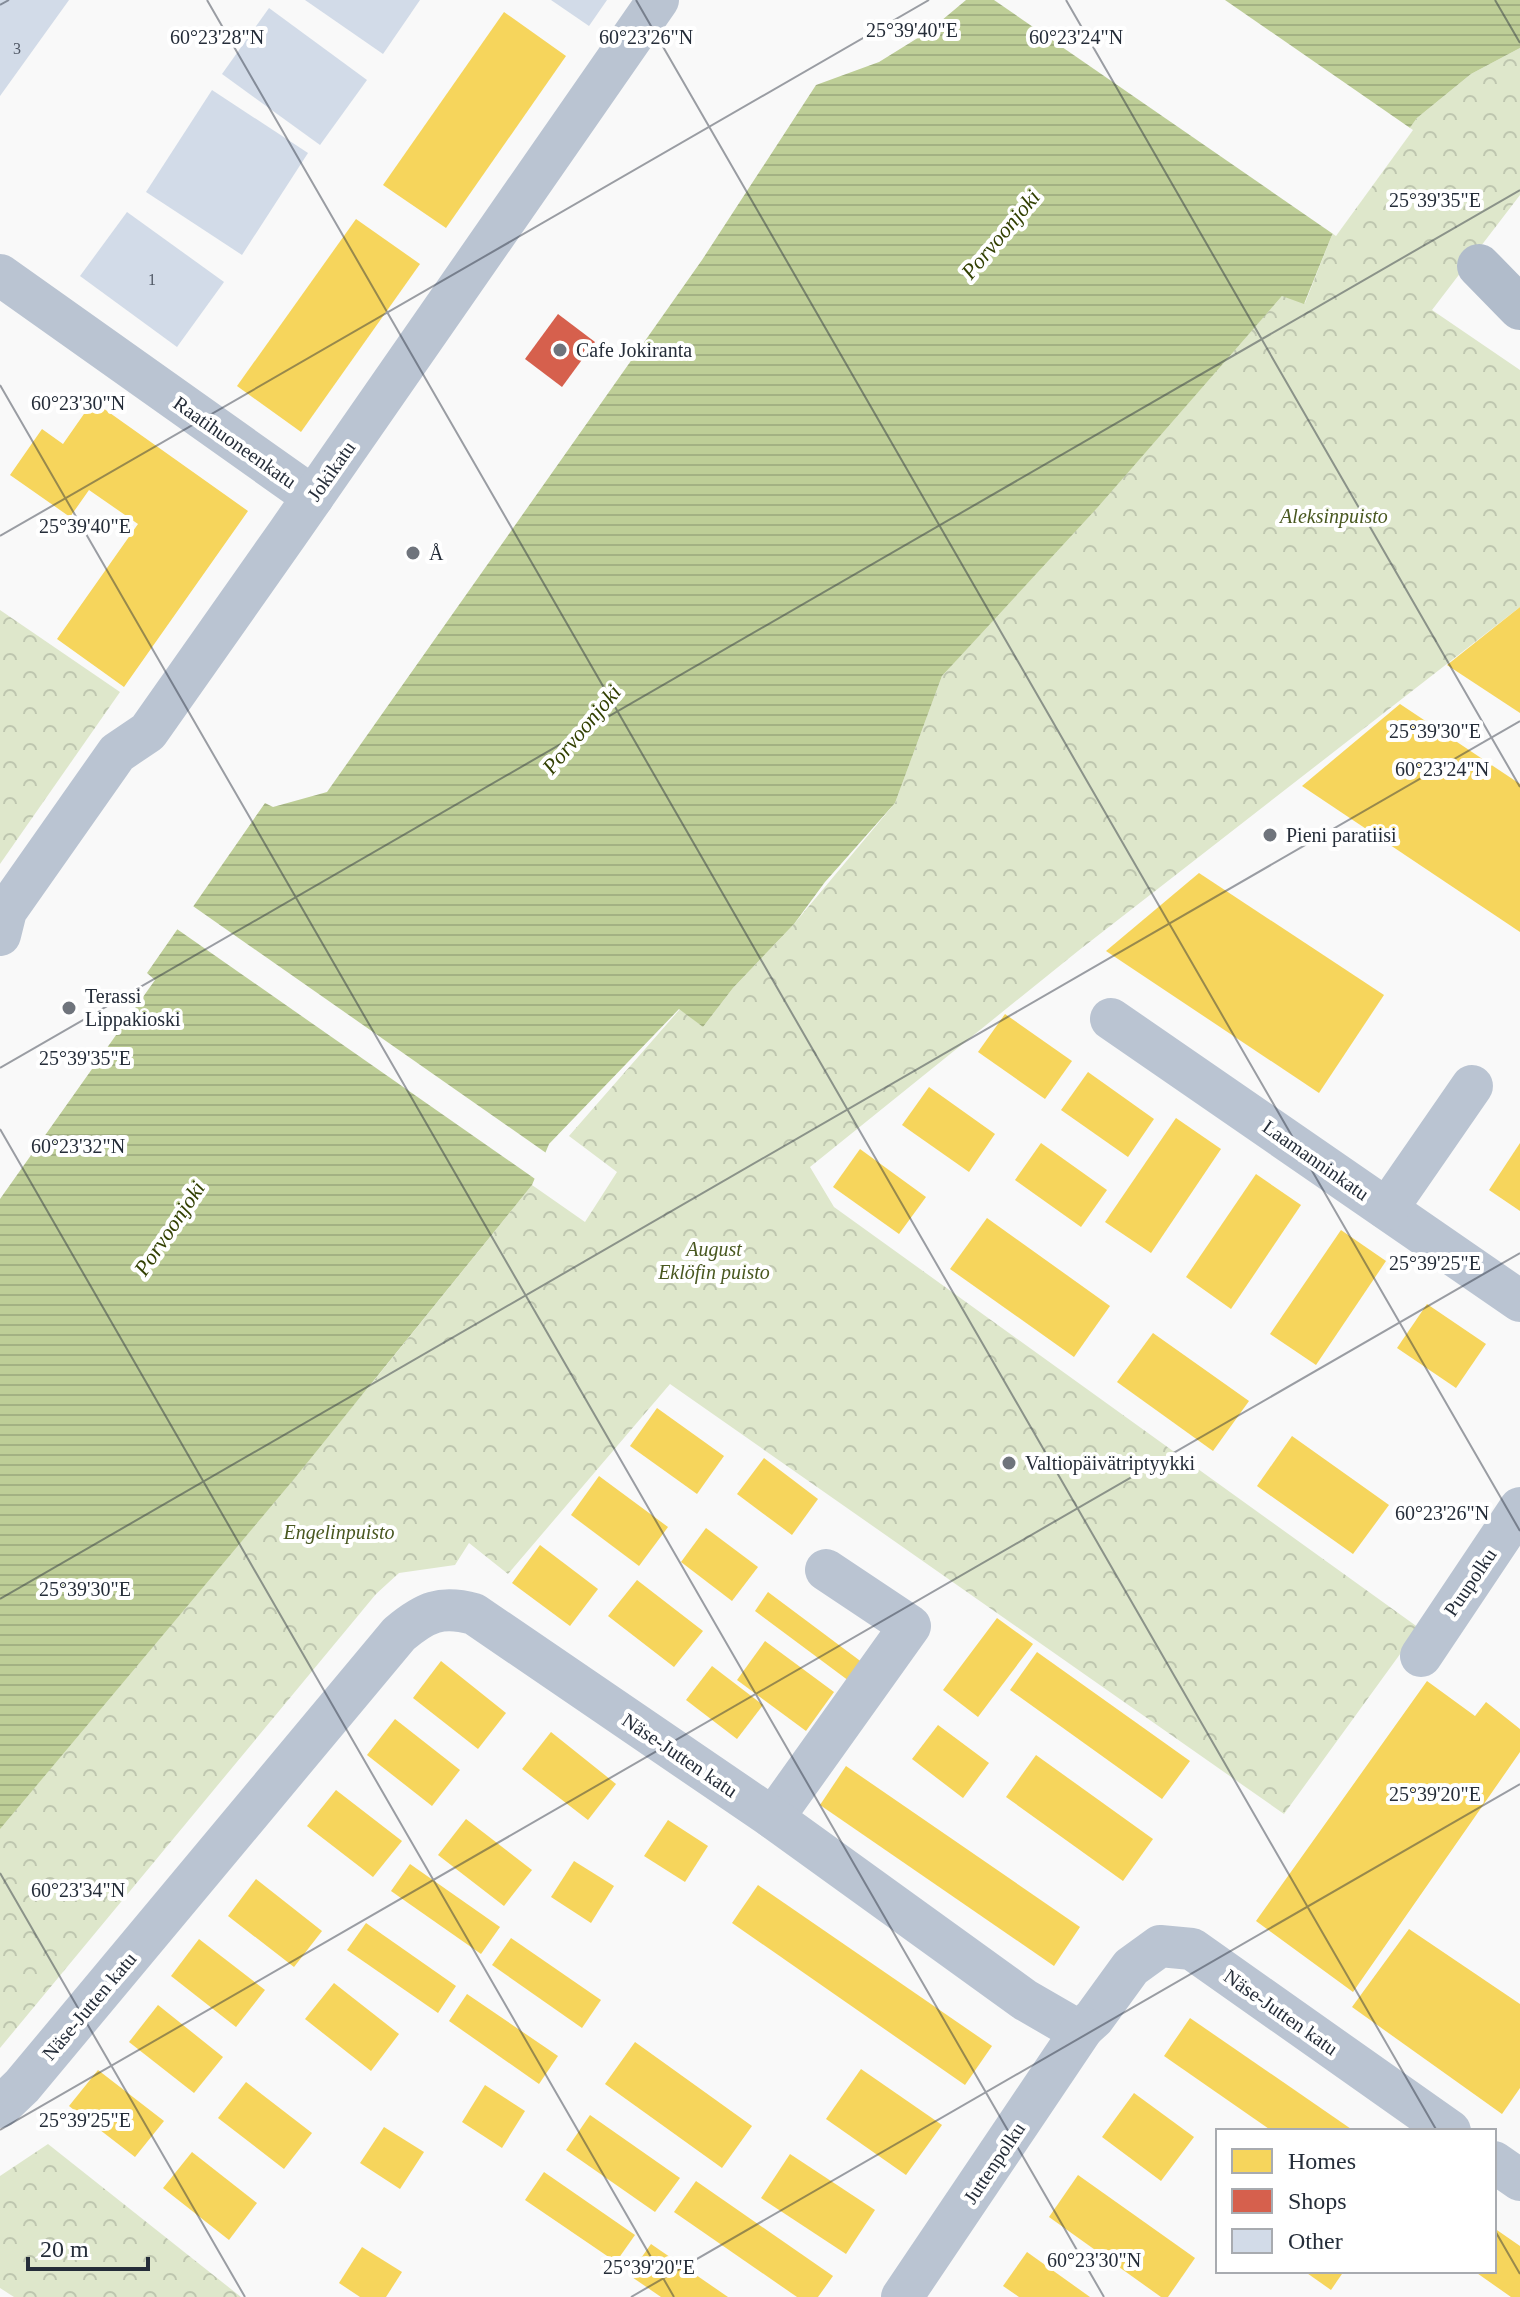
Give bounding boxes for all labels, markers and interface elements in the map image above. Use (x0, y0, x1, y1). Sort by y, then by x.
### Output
text: 25°39'40"E (866, 19, 958, 41)
text: 60°23'28"N (170, 26, 264, 48)
text: 60°23'26"N (599, 26, 693, 48)
text: 60°23'24"N (1029, 26, 1123, 48)
house number: 3 (13, 40, 21, 57)
water label: Porvoonjoki (955, 185, 1045, 285)
text: 25°39'35"E (1389, 189, 1481, 211)
house number: 1 (148, 271, 156, 288)
place label: Cafe Jokiranta (576, 339, 692, 361)
marker: Cafe Jokiranta (551, 341, 569, 359)
text: 60°23'30"N (31, 392, 125, 414)
street label: Raatihuoneenkatu (170, 392, 300, 492)
street label: Jokikatu (303, 437, 359, 505)
park label: Aleksinpuisto (1278, 505, 1388, 528)
text: 25°39'40"E (39, 515, 131, 537)
place label: Å (429, 542, 444, 564)
marker: Å (404, 544, 422, 562)
water label: Porvoonjoki (536, 680, 626, 780)
text: 25°39'30"E (1389, 720, 1481, 742)
text: 60°23'24"N (1395, 758, 1489, 780)
place label: Pieni paratiisi (1286, 824, 1397, 847)
marker: Pieni paratiisi (1261, 826, 1279, 844)
place label: Terassi Lippakioski (85, 985, 181, 1031)
marker: Terassi Lippakioski (60, 999, 78, 1017)
text: 25°39'35"E (39, 1047, 131, 1069)
street label: Laamanninkatu (1259, 1115, 1373, 1205)
text: 60°23'32"N (31, 1135, 125, 1157)
water label: Porvoonjoki (128, 1176, 210, 1281)
park label: August Eklöfin puisto (657, 1238, 770, 1284)
text: 25°39'25"E (1389, 1252, 1481, 1274)
place label: Valtiopäivätriptyykki (1025, 1452, 1195, 1475)
marker: Valtiopäivätriptyykki (1000, 1454, 1018, 1472)
text: 60°23'26"N (1395, 1502, 1489, 1524)
park label: Engelinpuisto (282, 1521, 395, 1544)
street label: Puupolku (1439, 1544, 1501, 1620)
text: 25°39'30"E (39, 1578, 131, 1600)
street label: Näse-Jutten katu (618, 1708, 742, 1802)
text: 25°39'20"E (1389, 1783, 1481, 1805)
text: 60°23'34"N (31, 1879, 125, 1901)
street label: Näse-Jutten katu (38, 1948, 140, 2064)
street label: Näse-Jutten katu (1220, 1965, 1342, 2059)
text: 25°39'25"E (39, 2109, 131, 2131)
street label: Juttenpolku (959, 2118, 1030, 2208)
legend (1216, 2129, 1496, 2273)
text: Homes (1288, 2148, 1356, 2174)
text: Shops (1288, 2188, 1347, 2214)
scale bar (28, 2221, 148, 2271)
text: Other (1288, 2228, 1343, 2254)
text: 20 m (40, 2236, 89, 2262)
text: 60°23'30"N (1047, 2249, 1141, 2271)
text: 25°39'20"E (603, 2256, 695, 2278)

